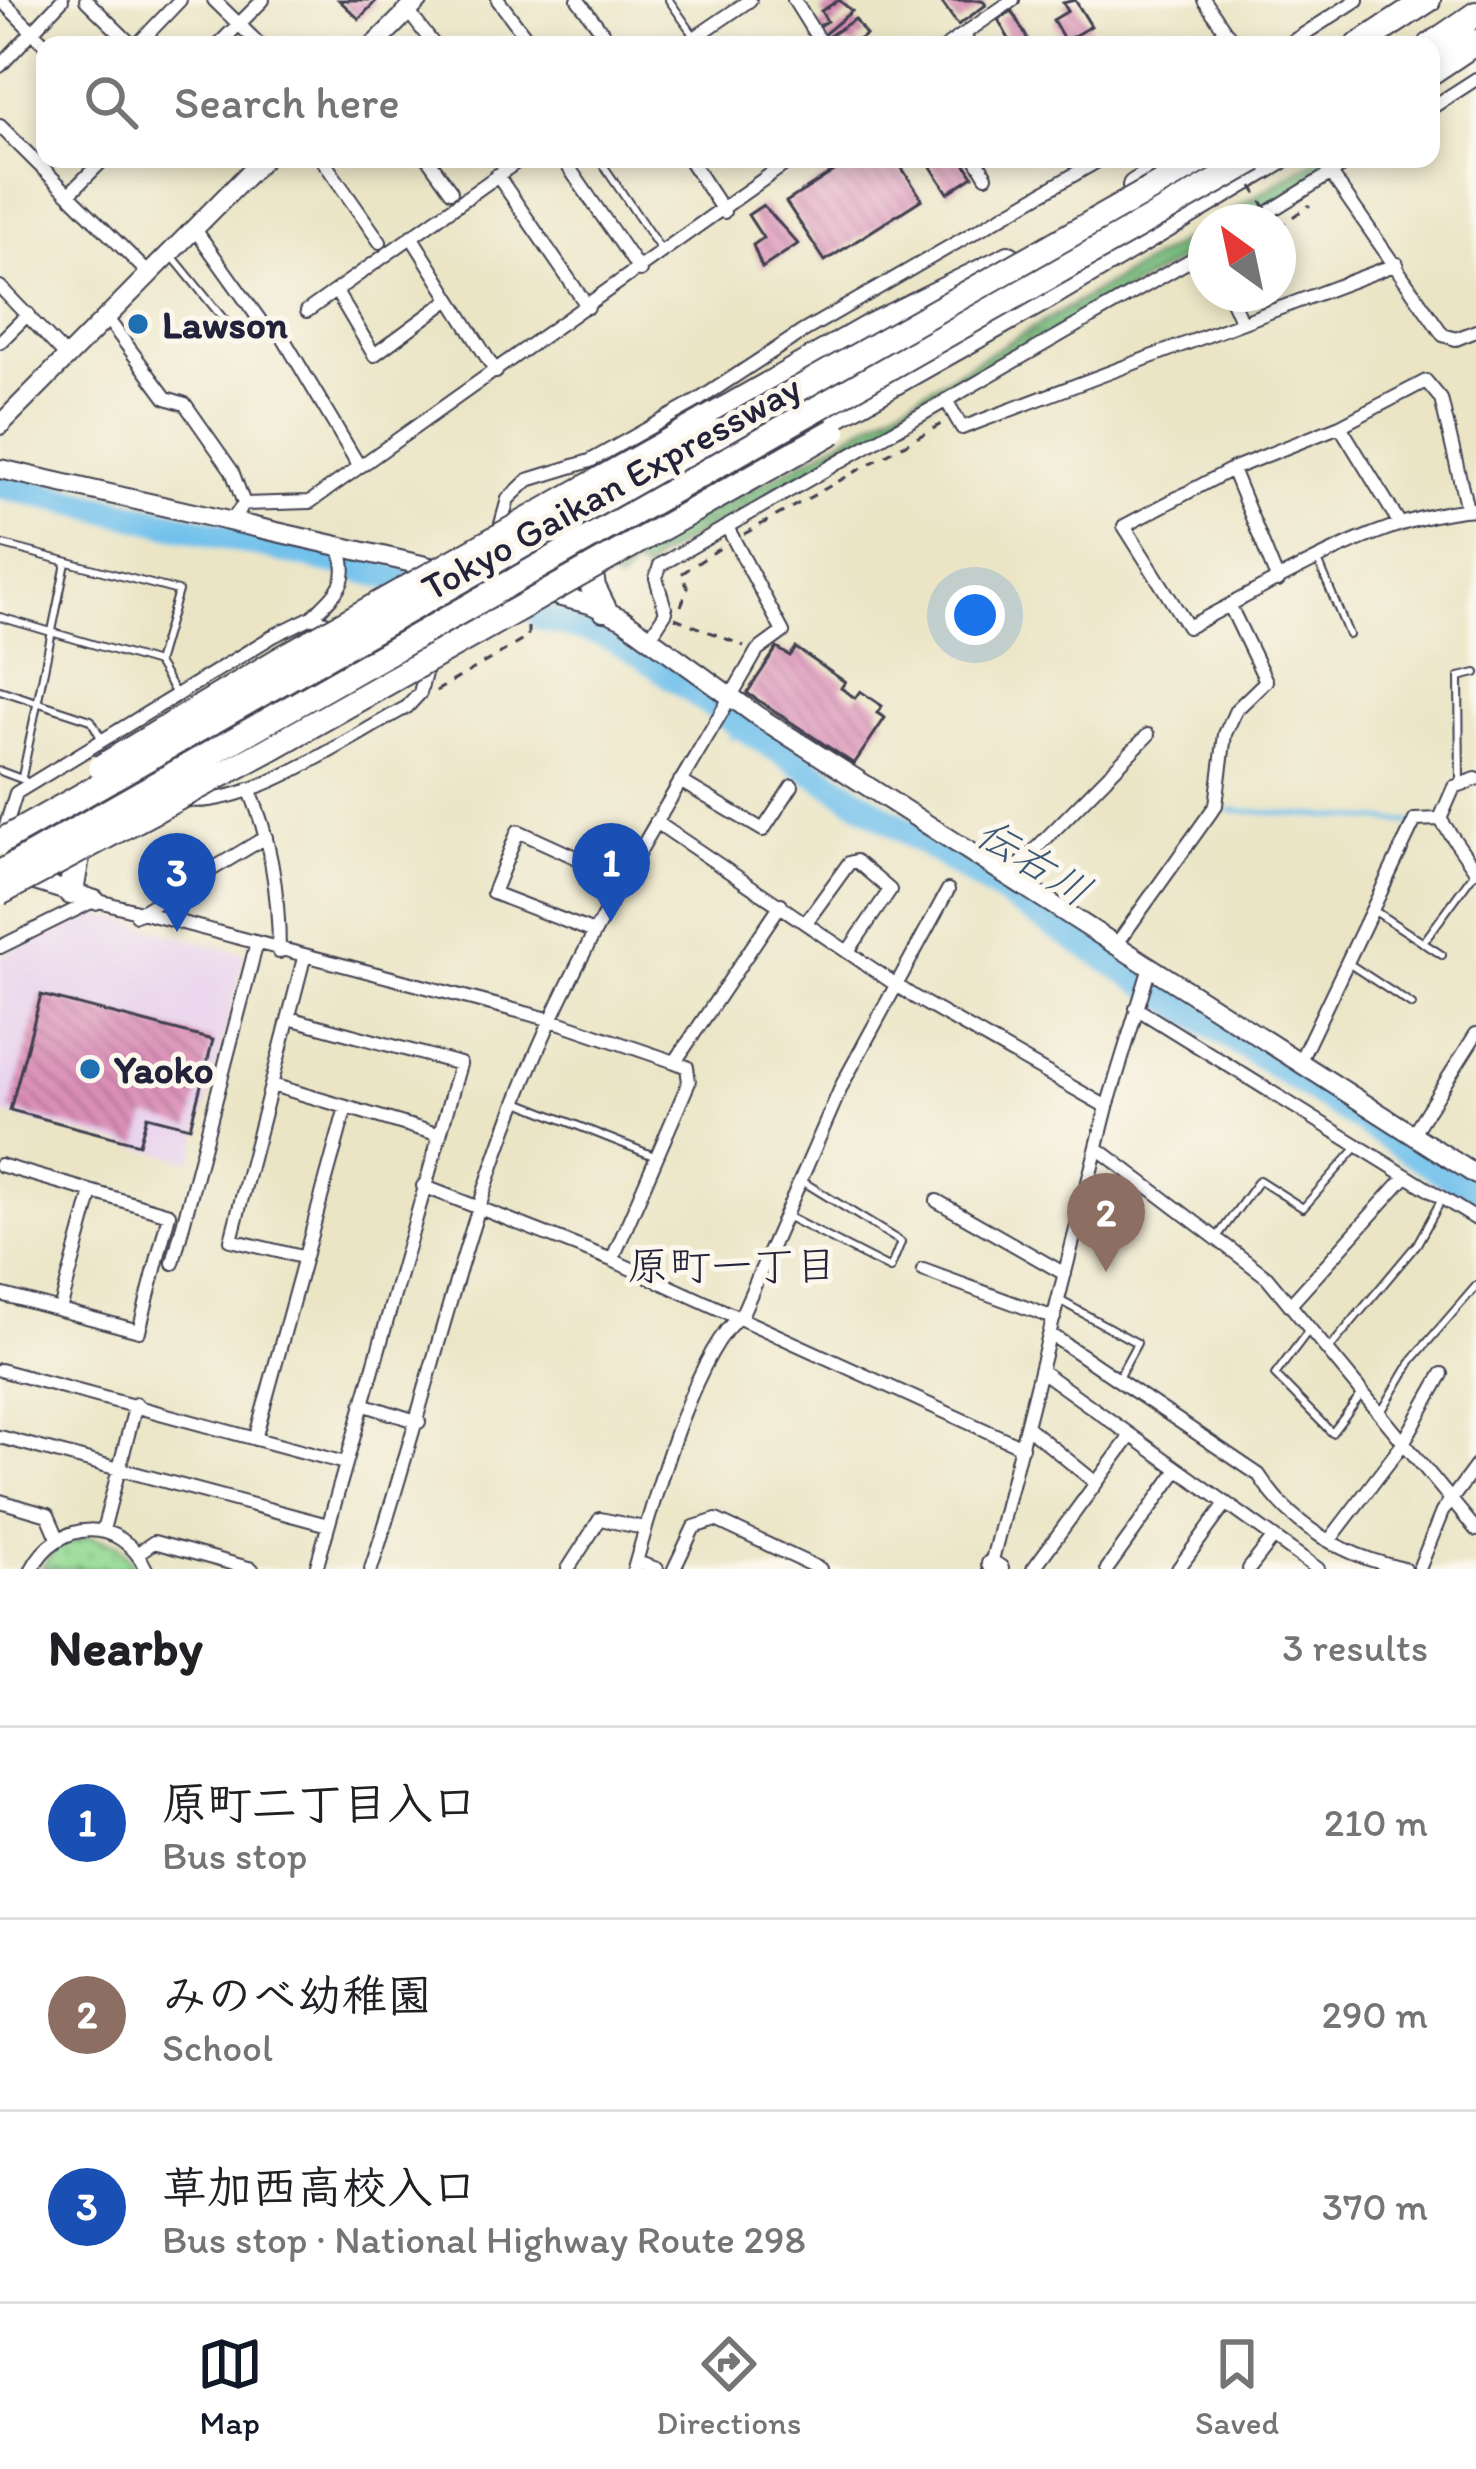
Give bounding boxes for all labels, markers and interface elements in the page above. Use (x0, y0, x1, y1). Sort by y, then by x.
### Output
search box (36, 36, 1440, 168)
icon: search (78, 69, 144, 135)
text: Search here (174, 75, 400, 129)
north arrow (1188, 204, 1296, 312)
place label: Lawson (162, 301, 288, 348)
marker: Lawson (125, 311, 151, 337)
street label: Tokyo Gaikan Expressway (413, 363, 809, 611)
your location (945, 585, 1005, 645)
water label: 伝右川 (967, 807, 1101, 917)
pin: 1 (572, 823, 650, 922)
pin: 3 (138, 833, 216, 932)
place label: Yaoko (114, 1046, 214, 1093)
marker: Yaoko (77, 1056, 103, 1082)
pin: 2 (1067, 1173, 1145, 1272)
district label: 原町一丁目 (627, 1240, 837, 1291)
text: Nearby (48, 1617, 203, 1678)
text: 3 results (1282, 1624, 1428, 1671)
text: 原町二丁目入口 (162, 1776, 477, 1830)
text: 1 (78, 1799, 96, 1846)
text: 210 m (1324, 1799, 1428, 1846)
text: Bus stop (162, 1832, 307, 1879)
text: みのべ幼稚園 (162, 1968, 432, 2022)
text: 2 (77, 1991, 97, 2038)
text: 290 m (1321, 1991, 1428, 2038)
text: School (162, 2024, 273, 2071)
text: 草加西高校入口 (162, 2160, 477, 2214)
text: 3 (76, 2183, 98, 2230)
text: 370 m (1322, 2183, 1428, 2230)
text: Bus stop · National Highway Route 298 (162, 2216, 806, 2263)
tab: Map (197, 2331, 263, 2442)
tab: Directions (656, 2331, 801, 2442)
tab: Saved (1195, 2331, 1279, 2442)

